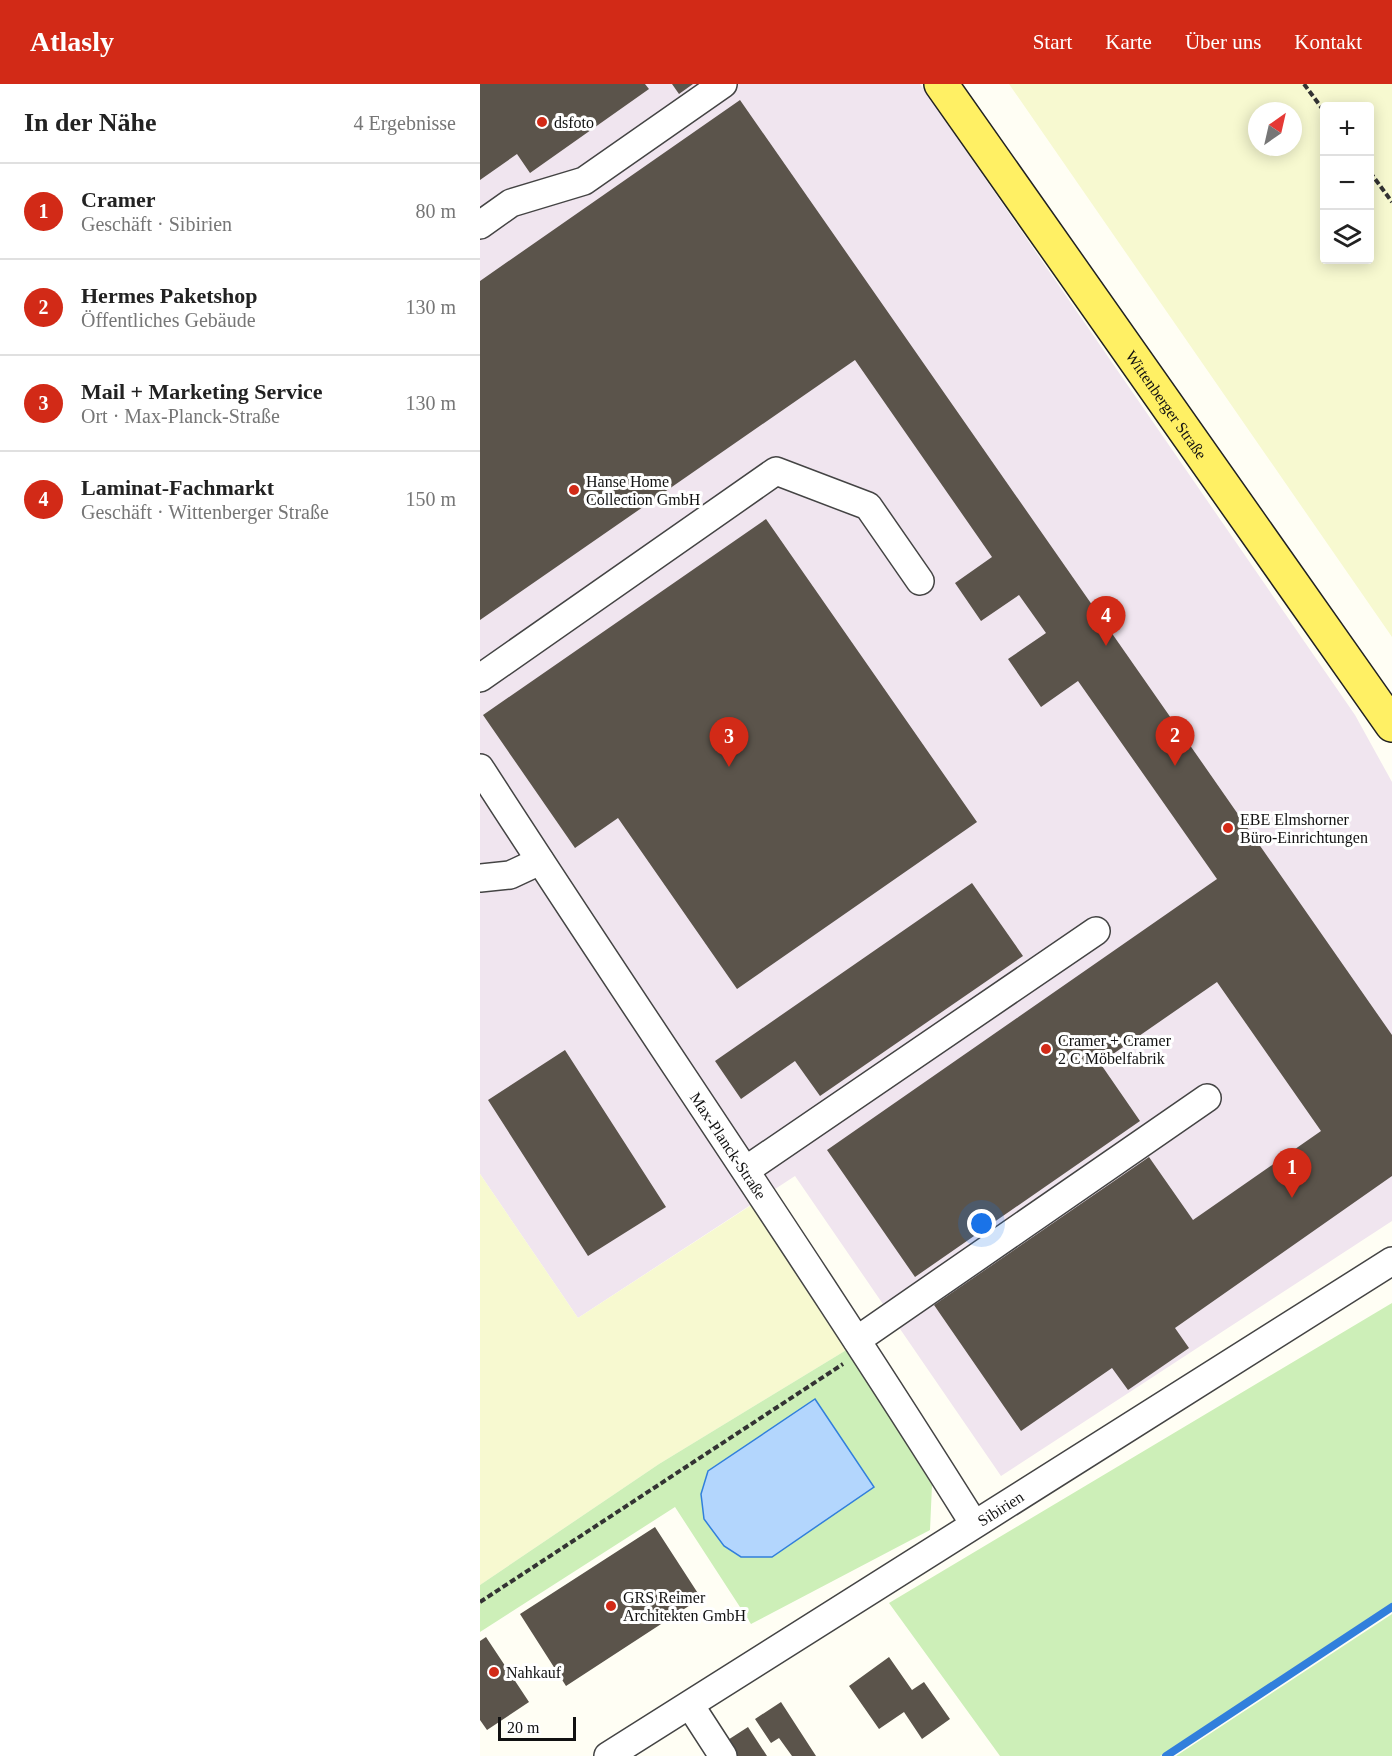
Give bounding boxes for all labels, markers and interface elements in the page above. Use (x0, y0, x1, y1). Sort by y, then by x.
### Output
text: Atlasly (30, 26, 114, 57)
text: Start (1033, 30, 1072, 54)
text: Karte (1105, 30, 1152, 54)
text: Über uns (1185, 30, 1261, 54)
text: Kontakt (1294, 30, 1362, 54)
north arrow (1248, 102, 1302, 156)
map controls (1320, 102, 1374, 264)
button: + (1320, 102, 1374, 156)
text: In der Nähe (24, 108, 156, 137)
text: 4 Ergebnisse (354, 112, 456, 134)
place label: dsfoto (554, 114, 594, 131)
marker: dsfoto (535, 115, 549, 129)
button: − (1320, 156, 1374, 210)
text: Cramer (81, 187, 156, 212)
text: 1 (39, 200, 49, 222)
text: 80 m (415, 200, 456, 222)
button: layers (1320, 210, 1374, 264)
text: Geschäft · Sibirien (81, 213, 232, 235)
text: Hermes Paketshop (81, 283, 258, 308)
text: 2 (39, 296, 49, 318)
text: 130 m (405, 296, 456, 318)
text: Öffentliches Gebäude (81, 309, 256, 331)
street label: Wittenberger Straße (1122, 347, 1210, 462)
text: Mail + Marketing Service (81, 379, 323, 404)
text: 3 (39, 392, 49, 414)
text: 130 m (405, 392, 456, 414)
text: Ort · Max-Planck-Straße (81, 405, 280, 427)
place label: Hanse Home Collection GmbH (586, 473, 701, 508)
text: Laminat-Fachmarkt (81, 475, 274, 500)
marker: Hanse Home Collection GmbH (567, 483, 581, 497)
text: 4 (39, 488, 49, 510)
text: 150 m (405, 488, 456, 510)
text: Geschäft · Wittenberger Straße (81, 501, 329, 523)
pin: 4 (1086, 596, 1126, 646)
pin: 2 (1156, 716, 1194, 766)
pin: 3 (710, 718, 748, 767)
place label: EBE Elmshorner Büro-Einrichtungen (1240, 811, 1368, 847)
marker: EBE Elmshorner Büro-Einrichtungen (1221, 821, 1235, 835)
place label: Cramer + Cramer 2 C Möbelfabrik (1058, 1032, 1172, 1067)
marker: Cramer + Cramer 2 C Möbelfabrik (1039, 1042, 1053, 1056)
street label: Max-Planck-Straße (687, 1089, 770, 1202)
pin: 1 (1272, 1148, 1312, 1198)
your location (967, 1209, 996, 1238)
street label: Sibirien (975, 1488, 1027, 1529)
place label: GRS Reimer Architekten GmbH (623, 1589, 747, 1624)
marker: GRS Reimer Architekten GmbH (604, 1599, 618, 1613)
place label: Nahkauf (506, 1664, 562, 1681)
marker: Nahkauf (487, 1665, 501, 1679)
scale bar (498, 1714, 576, 1742)
text: 20 m (507, 1719, 539, 1736)

